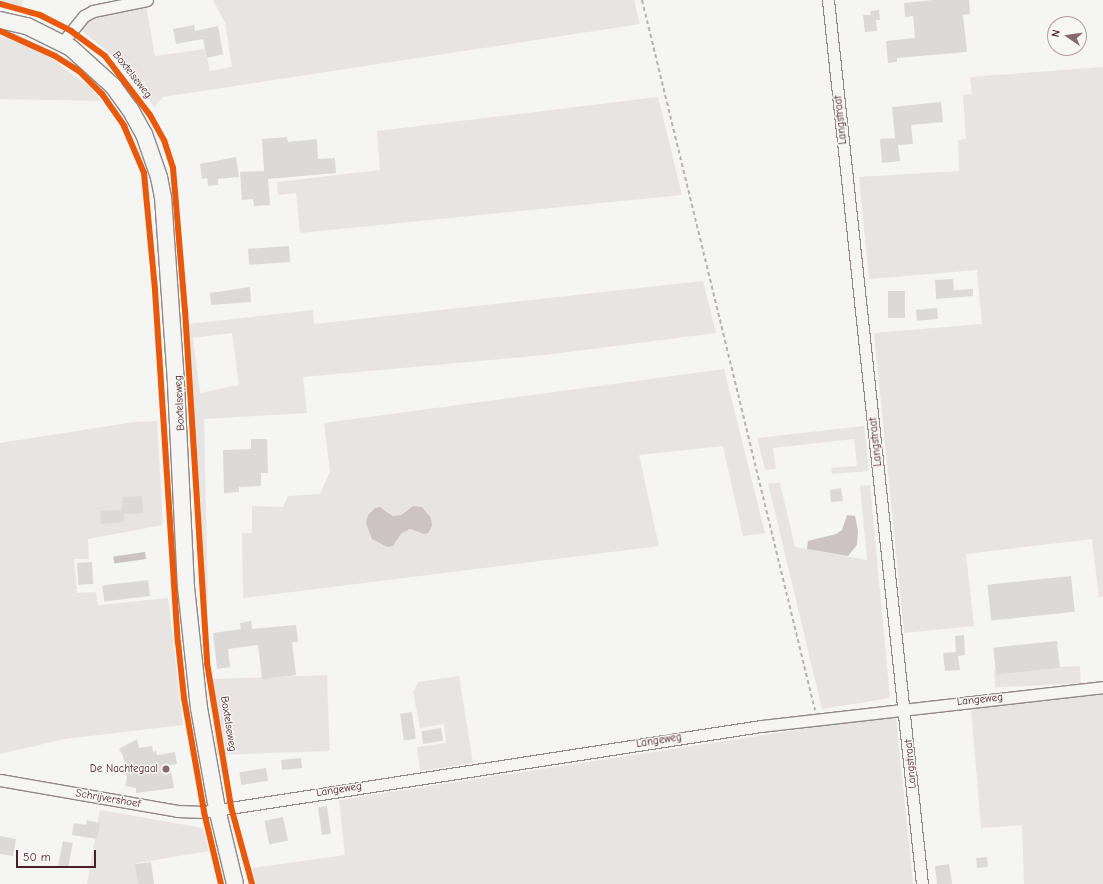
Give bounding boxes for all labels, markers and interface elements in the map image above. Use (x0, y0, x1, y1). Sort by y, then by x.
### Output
north arrow (1047, 16, 1087, 56)
text: N (1049, 28, 1063, 38)
street label: Boxtelseweg (110, 49, 154, 101)
street label: Langstraat (832, 95, 850, 145)
street label: Boxtelseweg (172, 375, 188, 431)
street label: Langstraat (867, 417, 885, 467)
street label: Langeweg (956, 691, 1004, 709)
street label: Boxtelseweg (217, 695, 239, 753)
street label: Langeweg (635, 731, 683, 751)
street label: Langstraat (902, 739, 920, 789)
place label: De Nachtegaal (90, 762, 158, 776)
marker: De Nachtegaal (161, 764, 171, 774)
street label: Langeweg (315, 780, 363, 800)
street label: Schrijvershoef (74, 787, 142, 811)
scale bar (18, 842, 98, 868)
text: 50 m (23, 850, 51, 864)

